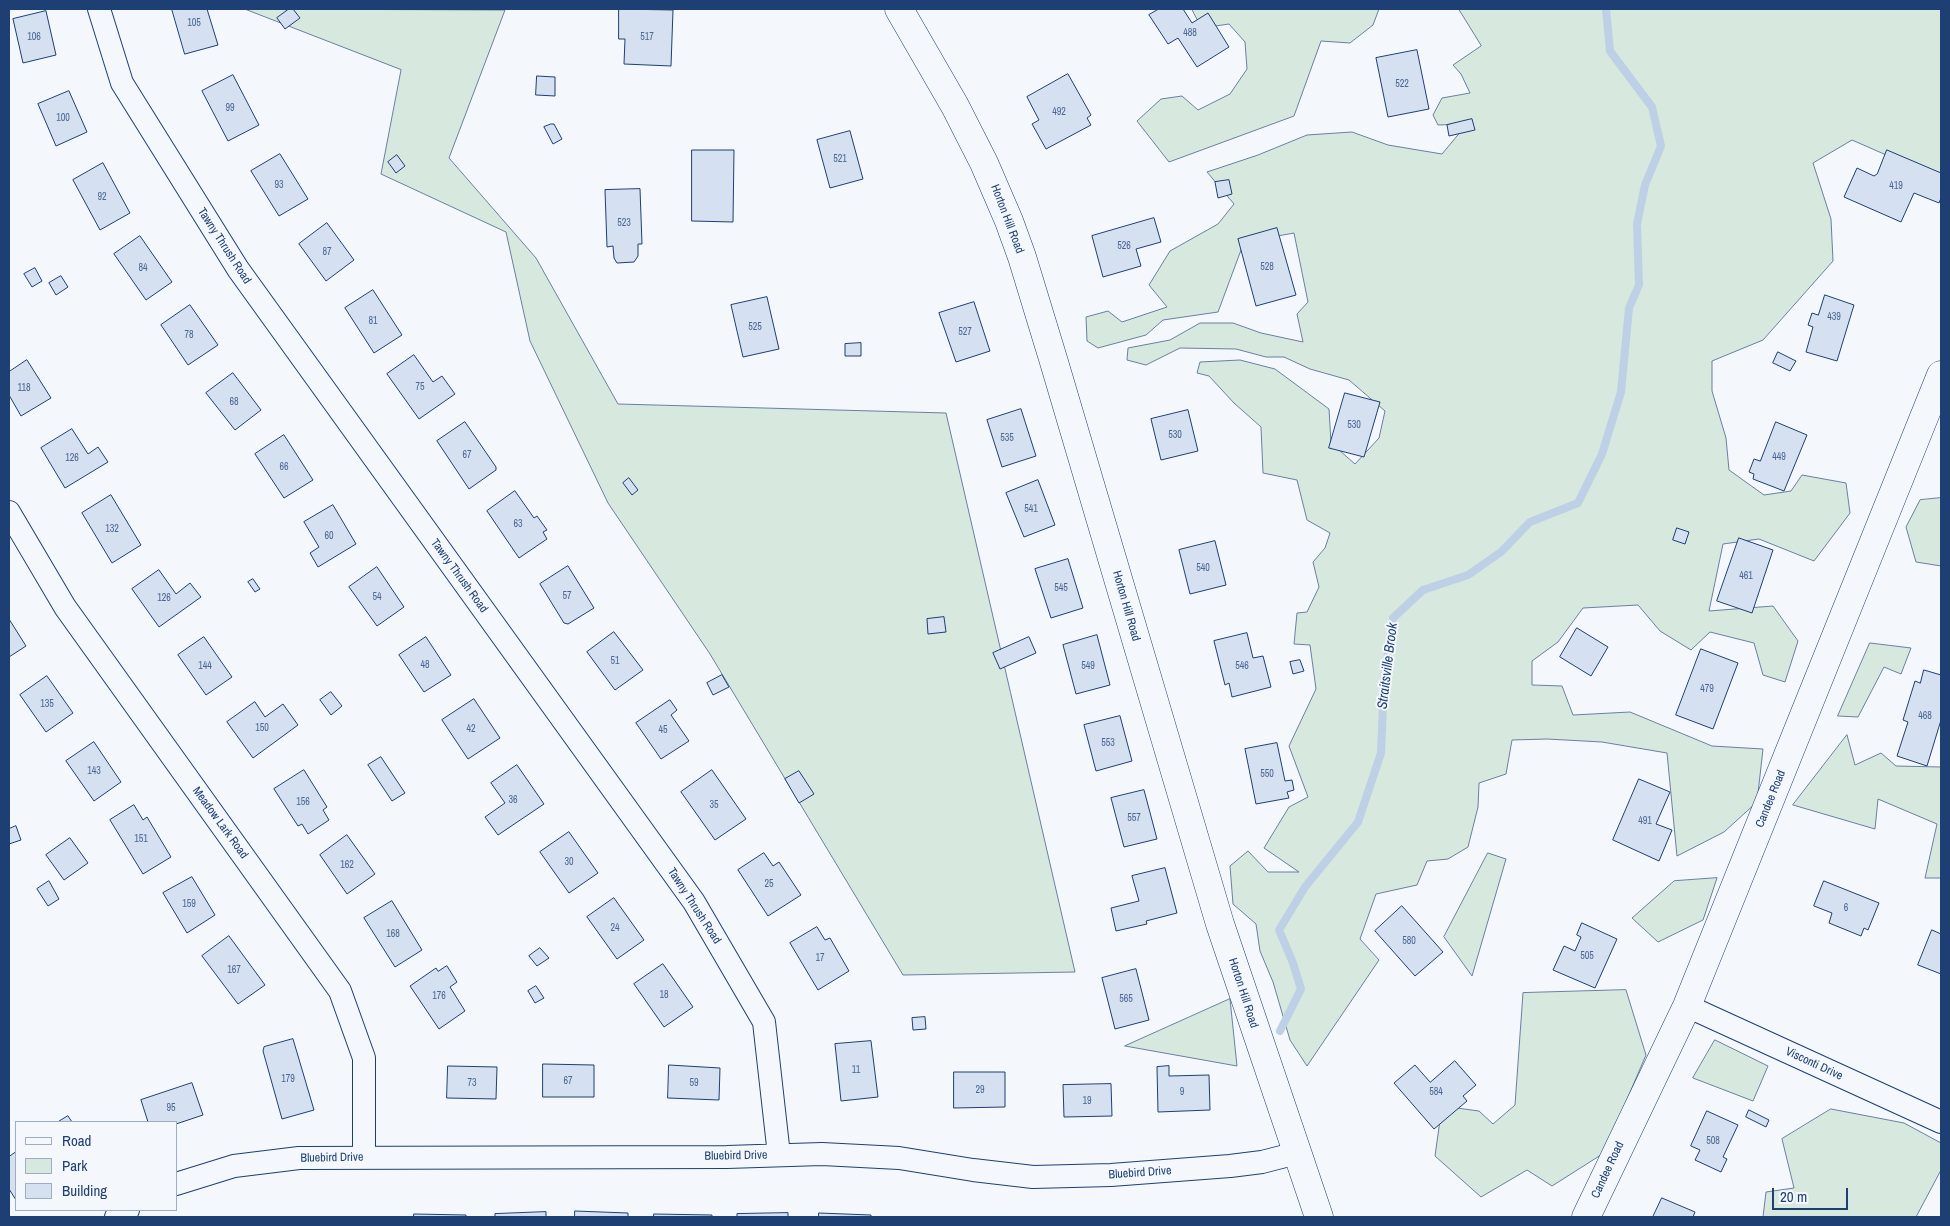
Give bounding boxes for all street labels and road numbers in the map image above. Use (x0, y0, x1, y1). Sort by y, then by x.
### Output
street label: Horton Hill Road (987, 182, 1027, 256)
street label: Tawny Thrush Road (194, 205, 254, 287)
street label: Tawny Thrush Road (427, 536, 491, 616)
street label: Horton Hill Road (1109, 569, 1143, 643)
street label: Candee Road (1753, 768, 1789, 830)
street label: Meadow Lark Road (189, 784, 251, 862)
street label: Tawny Thrush Road (664, 865, 724, 947)
street label: Horton Hill Road (1225, 956, 1261, 1030)
street label: Visconti Drive (1783, 1044, 1845, 1084)
street label: Candee Road (1589, 1139, 1627, 1201)
street label: Bluebird Drive (704, 1148, 768, 1164)
street label: Bluebird Drive (300, 1150, 364, 1166)
street label: Bluebird Drive (1108, 1164, 1172, 1182)

